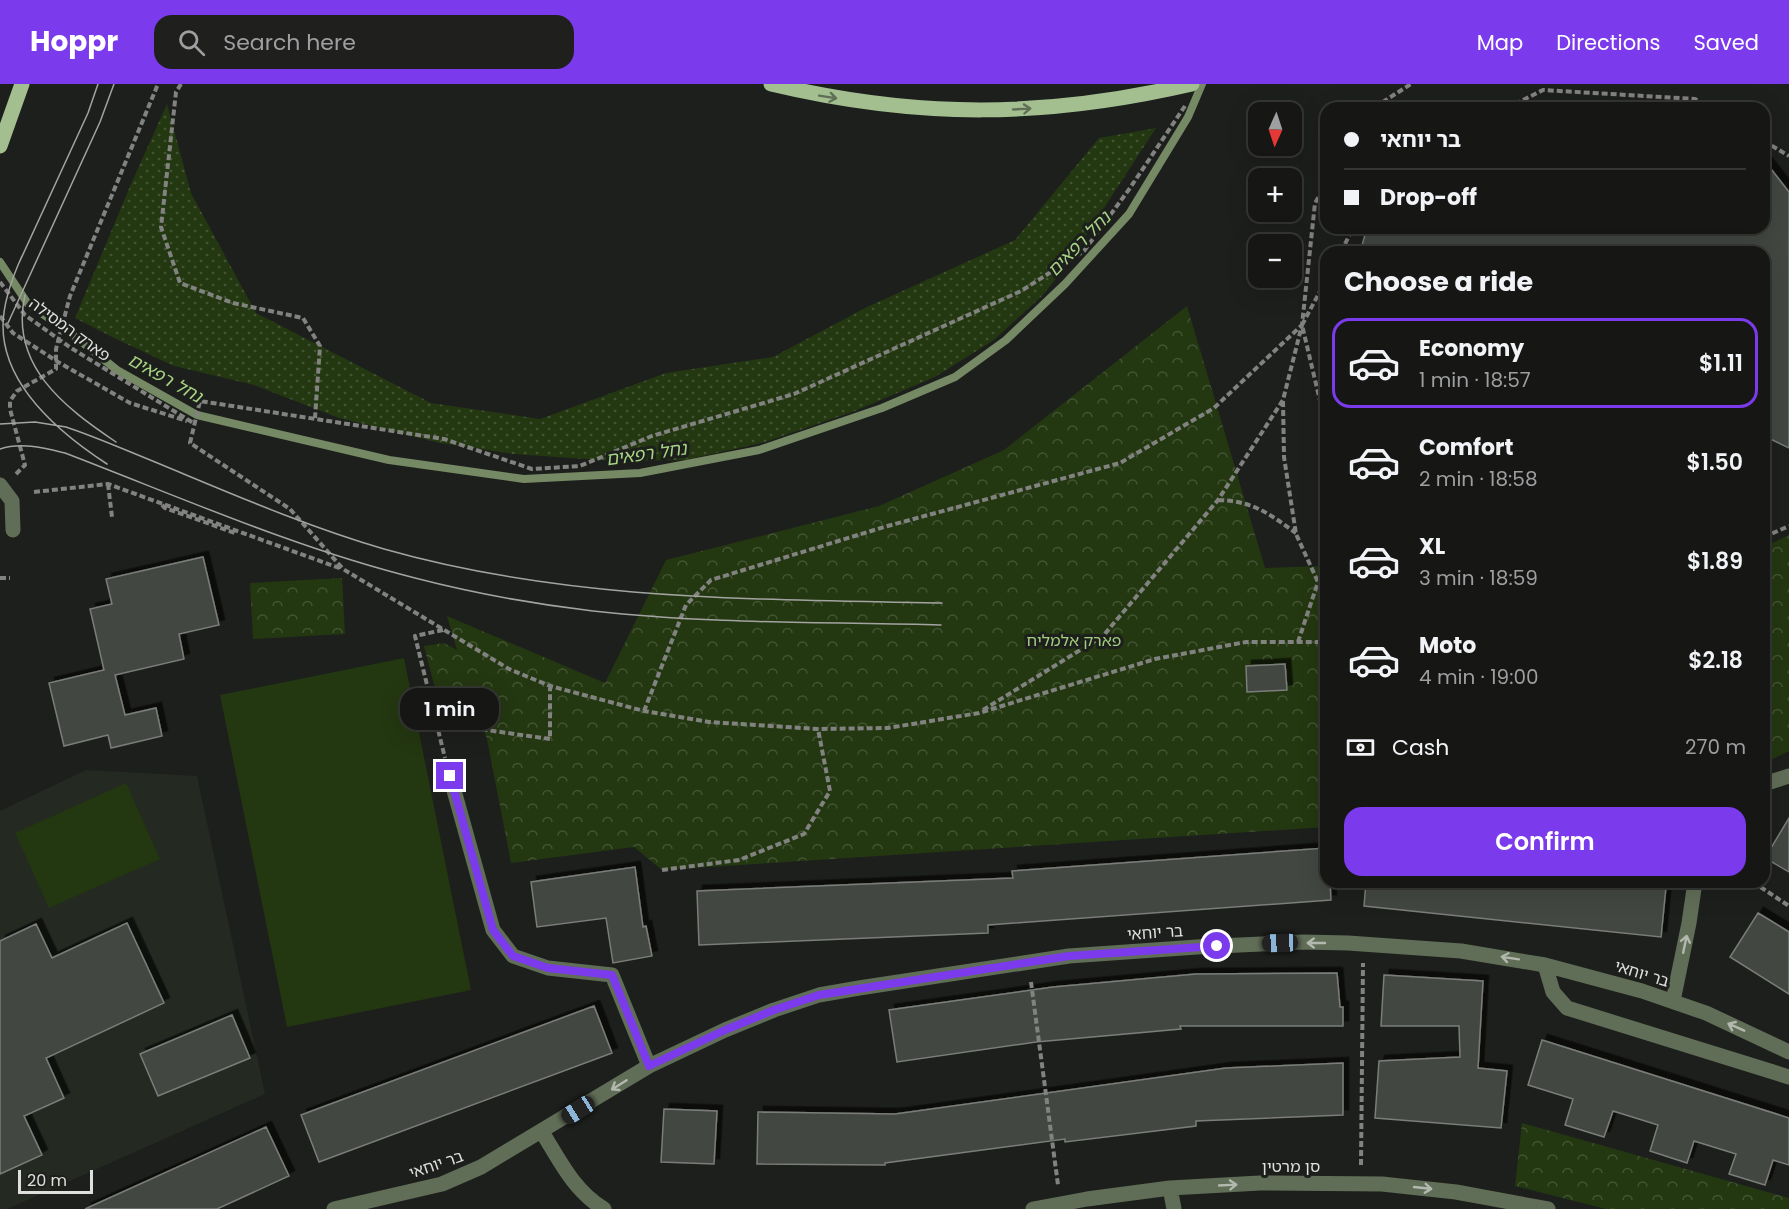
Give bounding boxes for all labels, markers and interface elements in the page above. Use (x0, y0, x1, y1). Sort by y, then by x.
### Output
search box (154, 15, 574, 69)
text: Hoppr (30, 22, 118, 61)
icon: search (175, 26, 208, 59)
text: Search here (223, 27, 356, 58)
text: Map (1477, 28, 1523, 57)
text: Directions (1556, 28, 1660, 57)
text: Saved (1693, 28, 1759, 57)
one-way arrow (818, 92, 837, 103)
north arrow (1248, 102, 1302, 156)
map controls (1248, 102, 1302, 288)
one-way arrow (1012, 104, 1032, 115)
text: בר יוחאי (1380, 124, 1461, 155)
button: + (1248, 168, 1302, 222)
text: Drop-off (1380, 182, 1477, 213)
water label: נחל רפאים (1041, 205, 1117, 282)
button: − (1248, 234, 1302, 288)
text: Choose a ride (1344, 263, 1533, 300)
street label: פארק המסילה (24, 292, 115, 367)
text: Economy (1419, 333, 1524, 364)
icon: car (1347, 336, 1401, 390)
water label: נחל רפאים (123, 347, 208, 409)
text: $1.11 (1699, 348, 1743, 379)
text: 1 min · 18:57 (1419, 366, 1531, 394)
text: Comfort (1419, 432, 1513, 463)
water label: נחל רפאים (604, 435, 689, 472)
icon: car (1347, 435, 1401, 489)
text: $1.50 (1687, 447, 1743, 478)
text: 2 min · 18:58 (1419, 465, 1538, 493)
text: XL (1419, 531, 1445, 562)
icon: car (1347, 534, 1401, 588)
text: $1.89 (1687, 546, 1743, 577)
text: 3 min · 18:59 (1419, 564, 1538, 592)
park label: פארק אלמליח (1027, 629, 1121, 652)
text: Moto (1419, 630, 1476, 661)
icon: car (1347, 633, 1401, 687)
text: $2.18 (1688, 645, 1743, 676)
text: 4 min · 19:00 (1419, 663, 1539, 691)
callout: 1 min (400, 689, 500, 731)
text: 1 min (424, 695, 475, 723)
icon: cash (1344, 731, 1377, 764)
text: Cash (1392, 732, 1449, 763)
text: 270 m (1685, 733, 1746, 761)
route end (436, 762, 463, 789)
button: Confirm (1344, 807, 1746, 876)
street label: בר יוחאי (1126, 919, 1184, 946)
route start (1203, 932, 1230, 959)
car (1262, 933, 1298, 953)
one-way arrow (1680, 935, 1691, 954)
one-way arrow (1306, 937, 1326, 948)
one-way arrow (1500, 953, 1520, 964)
street label: בר יוחאי (1612, 954, 1672, 993)
one-way arrow (1727, 1021, 1746, 1032)
one-way arrow (611, 1079, 628, 1091)
car (558, 1093, 598, 1127)
street label: בר יוחאי (406, 1144, 466, 1184)
street label: סן מרטין (1262, 1155, 1320, 1178)
scale bar (18, 1167, 93, 1194)
text: 20 m (27, 1169, 67, 1192)
one-way arrow (1218, 1180, 1238, 1191)
one-way arrow (1413, 1183, 1433, 1194)

